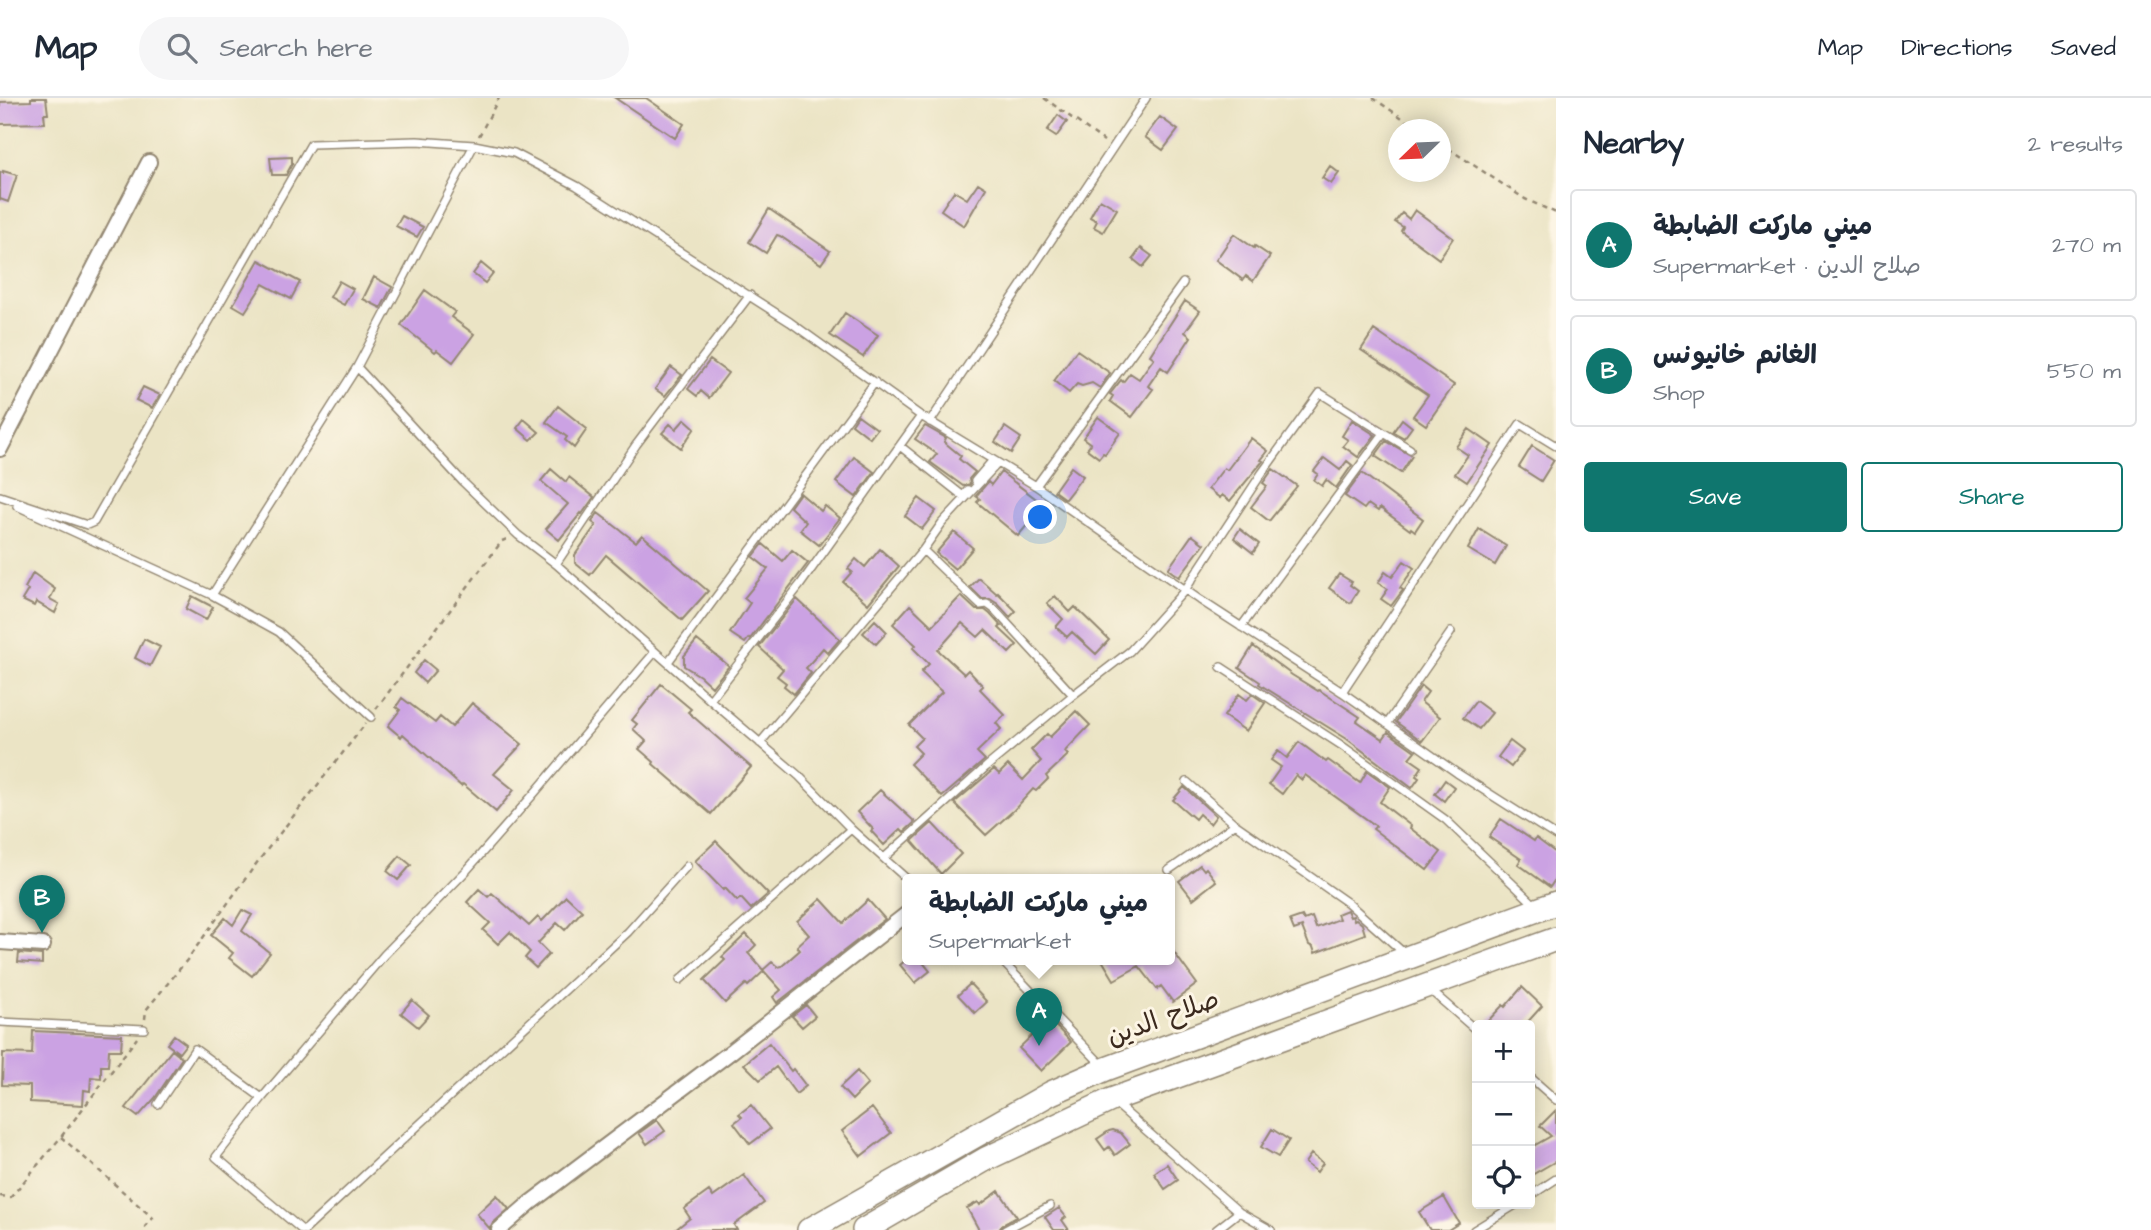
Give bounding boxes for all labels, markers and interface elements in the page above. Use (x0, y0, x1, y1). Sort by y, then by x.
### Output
search box (139, 17, 629, 80)
text: Map (35, 25, 97, 71)
icon: search (163, 29, 201, 67)
text: Search here (219, 30, 373, 66)
text: Map (1818, 31, 1863, 65)
text: Directions (1901, 31, 2013, 65)
text: Saved (2051, 31, 2116, 65)
north arrow (1388, 119, 1451, 182)
text: Nearby (1584, 123, 1684, 165)
text: 2 results (2028, 128, 2123, 160)
text: ميني ماركت الضابطة (1653, 208, 1872, 244)
text: A (1602, 229, 1616, 261)
text: 270 m (2052, 229, 2121, 261)
text: Supermarket · صلاح الدين (1653, 250, 1921, 282)
text: الغانم خانيونس (1653, 337, 1817, 373)
text: B (1601, 355, 1617, 387)
text: 550 m (2047, 355, 2121, 387)
text: Shop (1653, 377, 1705, 409)
button: Save (1584, 462, 1847, 532)
button: Share (1861, 462, 2123, 532)
your location (1023, 500, 1057, 534)
popup (902, 874, 1175, 965)
pin: B (19, 875, 65, 933)
text: ميني ماركت الضابطة (929, 885, 1148, 921)
text: Supermarket (929, 925, 1071, 957)
street label: صلاح الدين (1102, 981, 1224, 1055)
pin: A (1016, 988, 1062, 1046)
map controls (1472, 1020, 1535, 1209)
button: + (1472, 1020, 1535, 1083)
button: − (1472, 1083, 1535, 1146)
button: locate (1472, 1146, 1535, 1209)

